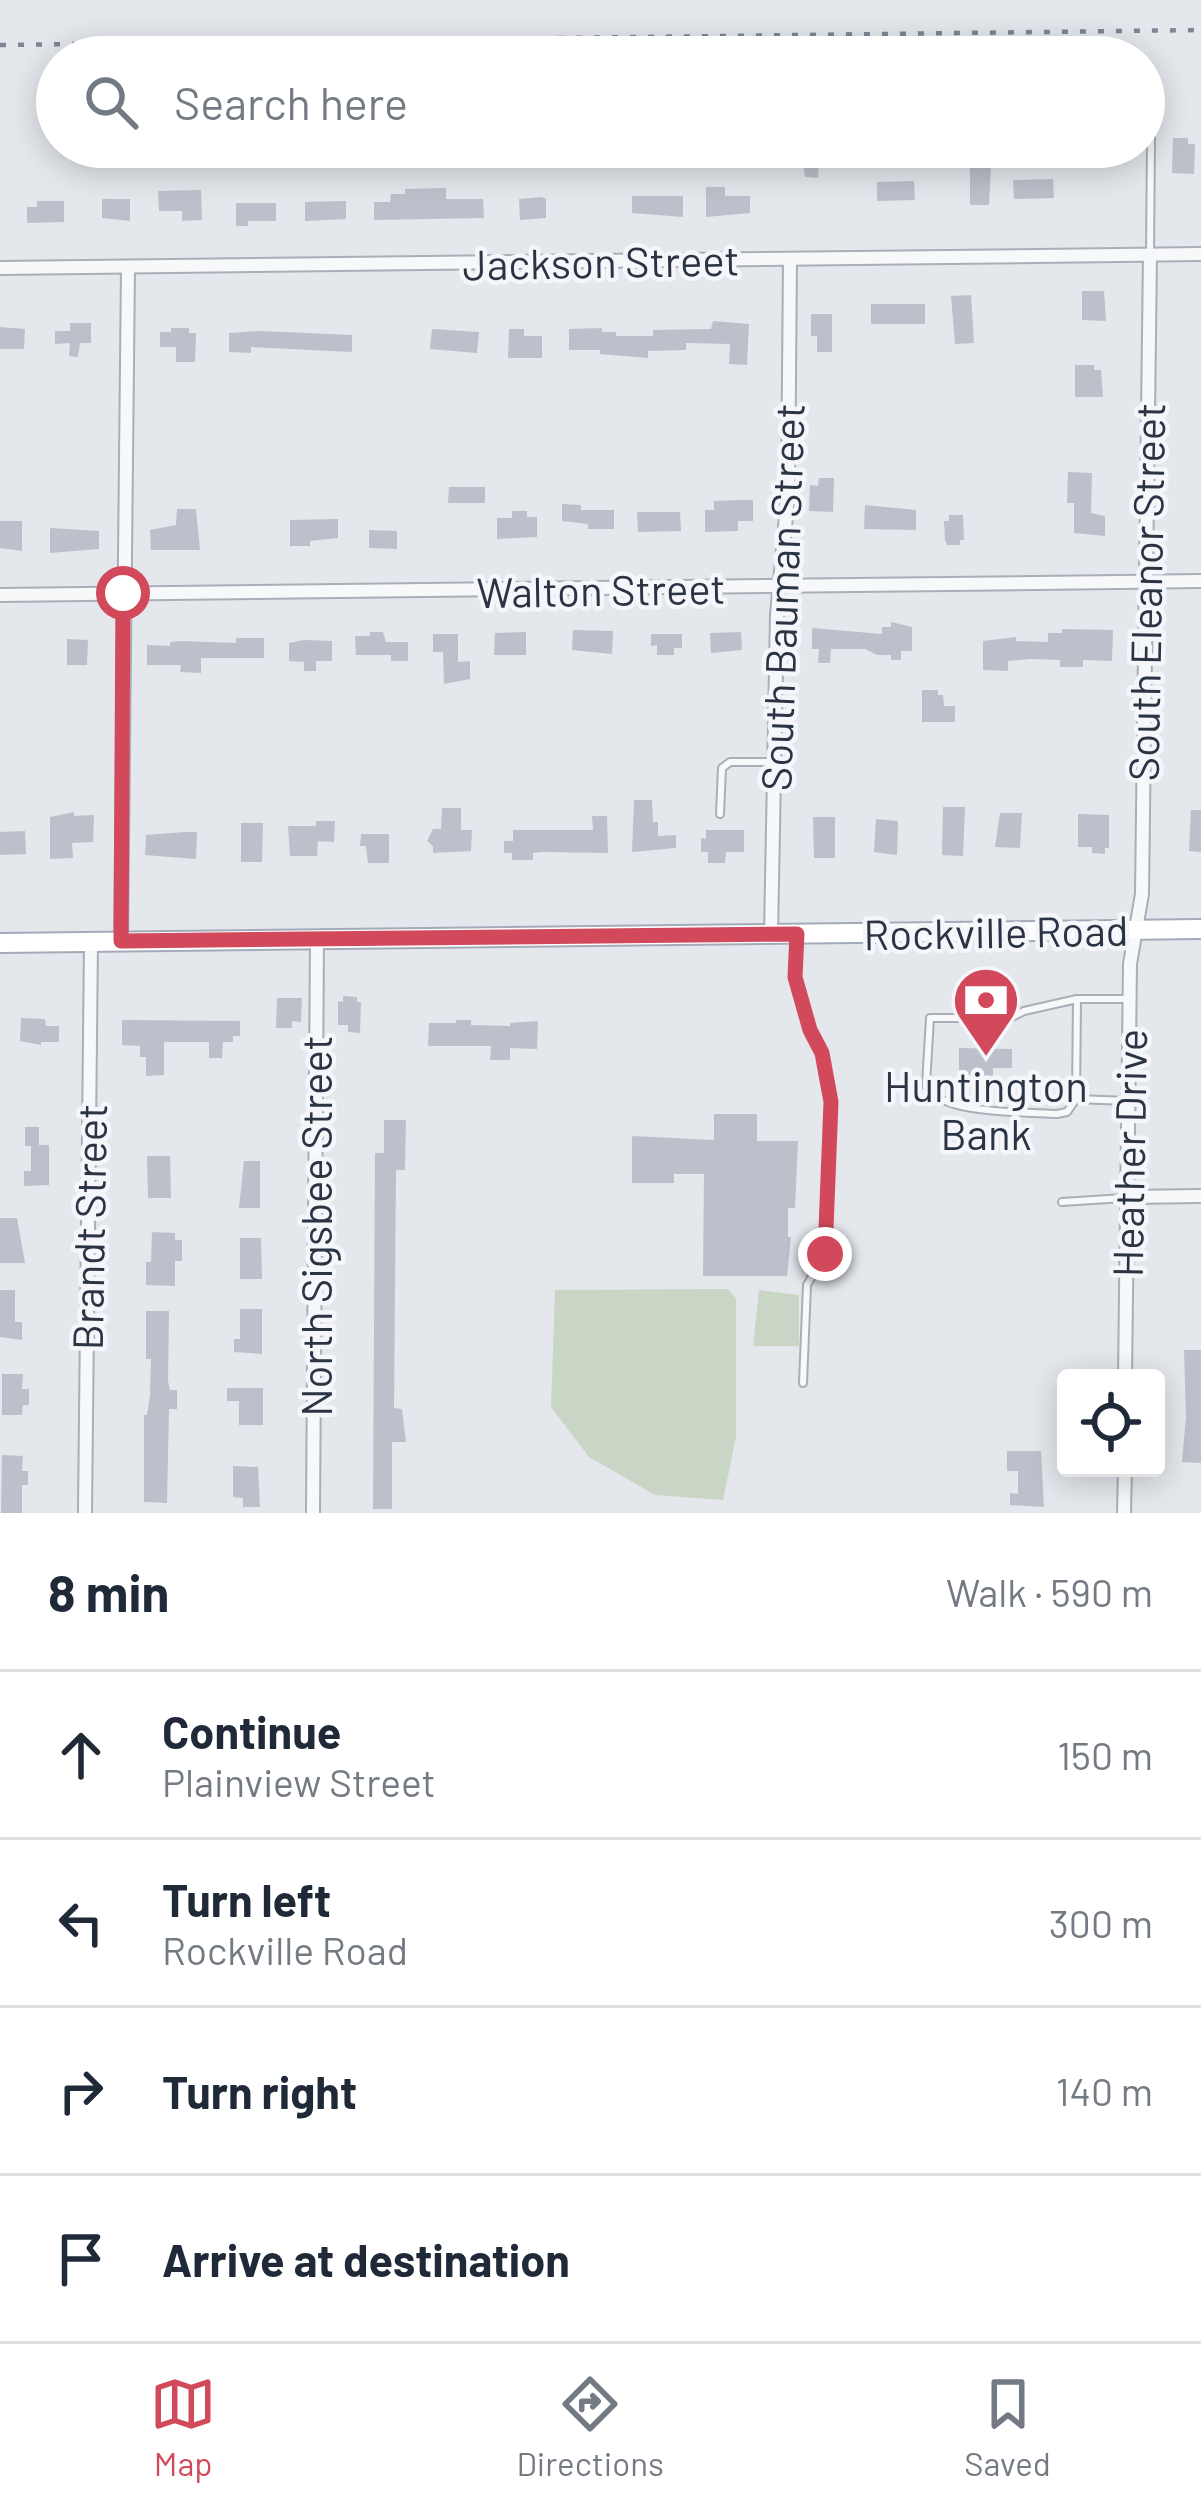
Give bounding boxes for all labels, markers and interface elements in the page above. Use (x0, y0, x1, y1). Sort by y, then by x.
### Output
search box (36, 36, 1165, 168)
icon: search (78, 69, 144, 135)
text: Search here (174, 75, 408, 129)
street label: Jackson Street (462, 234, 740, 288)
street label: South Bauman Street (749, 402, 813, 792)
street label: South Eleanor Street (1117, 402, 1173, 782)
street label: Walton Street (476, 562, 726, 616)
route start (96, 566, 150, 620)
street label: Rockville Road (863, 904, 1129, 958)
bank icon: Huntington Bank (951, 965, 1021, 1059)
street label: Heather Drive (1101, 1028, 1155, 1278)
street label: North Sigsbee Street (290, 1035, 341, 1417)
place label: Huntington Bank (884, 1060, 1088, 1158)
street label: Brandt Street (61, 1103, 115, 1351)
route end (798, 1227, 852, 1281)
map controls (1057, 1369, 1165, 1477)
button: locate (1057, 1369, 1165, 1477)
text: 8 min (48, 1561, 169, 1622)
text: Walk · 590 m (946, 1568, 1153, 1615)
text: Continue (162, 1704, 341, 1758)
icon: ahead (48, 1722, 114, 1788)
text: 150 m (1057, 1731, 1153, 1778)
text: Plainview Street (162, 1758, 436, 1805)
text: Turn left (162, 1872, 331, 1926)
icon: left (48, 1890, 114, 1956)
text: 300 m (1049, 1899, 1153, 1946)
text: Rockville Road (162, 1926, 408, 1973)
icon: right (48, 2058, 114, 2124)
text: Turn right (162, 2064, 357, 2118)
text: 140 m (1056, 2067, 1153, 2114)
icon: arrive (48, 2226, 114, 2292)
text: Arrive at destination (162, 2232, 570, 2286)
tab: Map (150, 2371, 216, 2483)
tab: Directions (516, 2371, 664, 2483)
tab: Saved (964, 2371, 1051, 2483)

